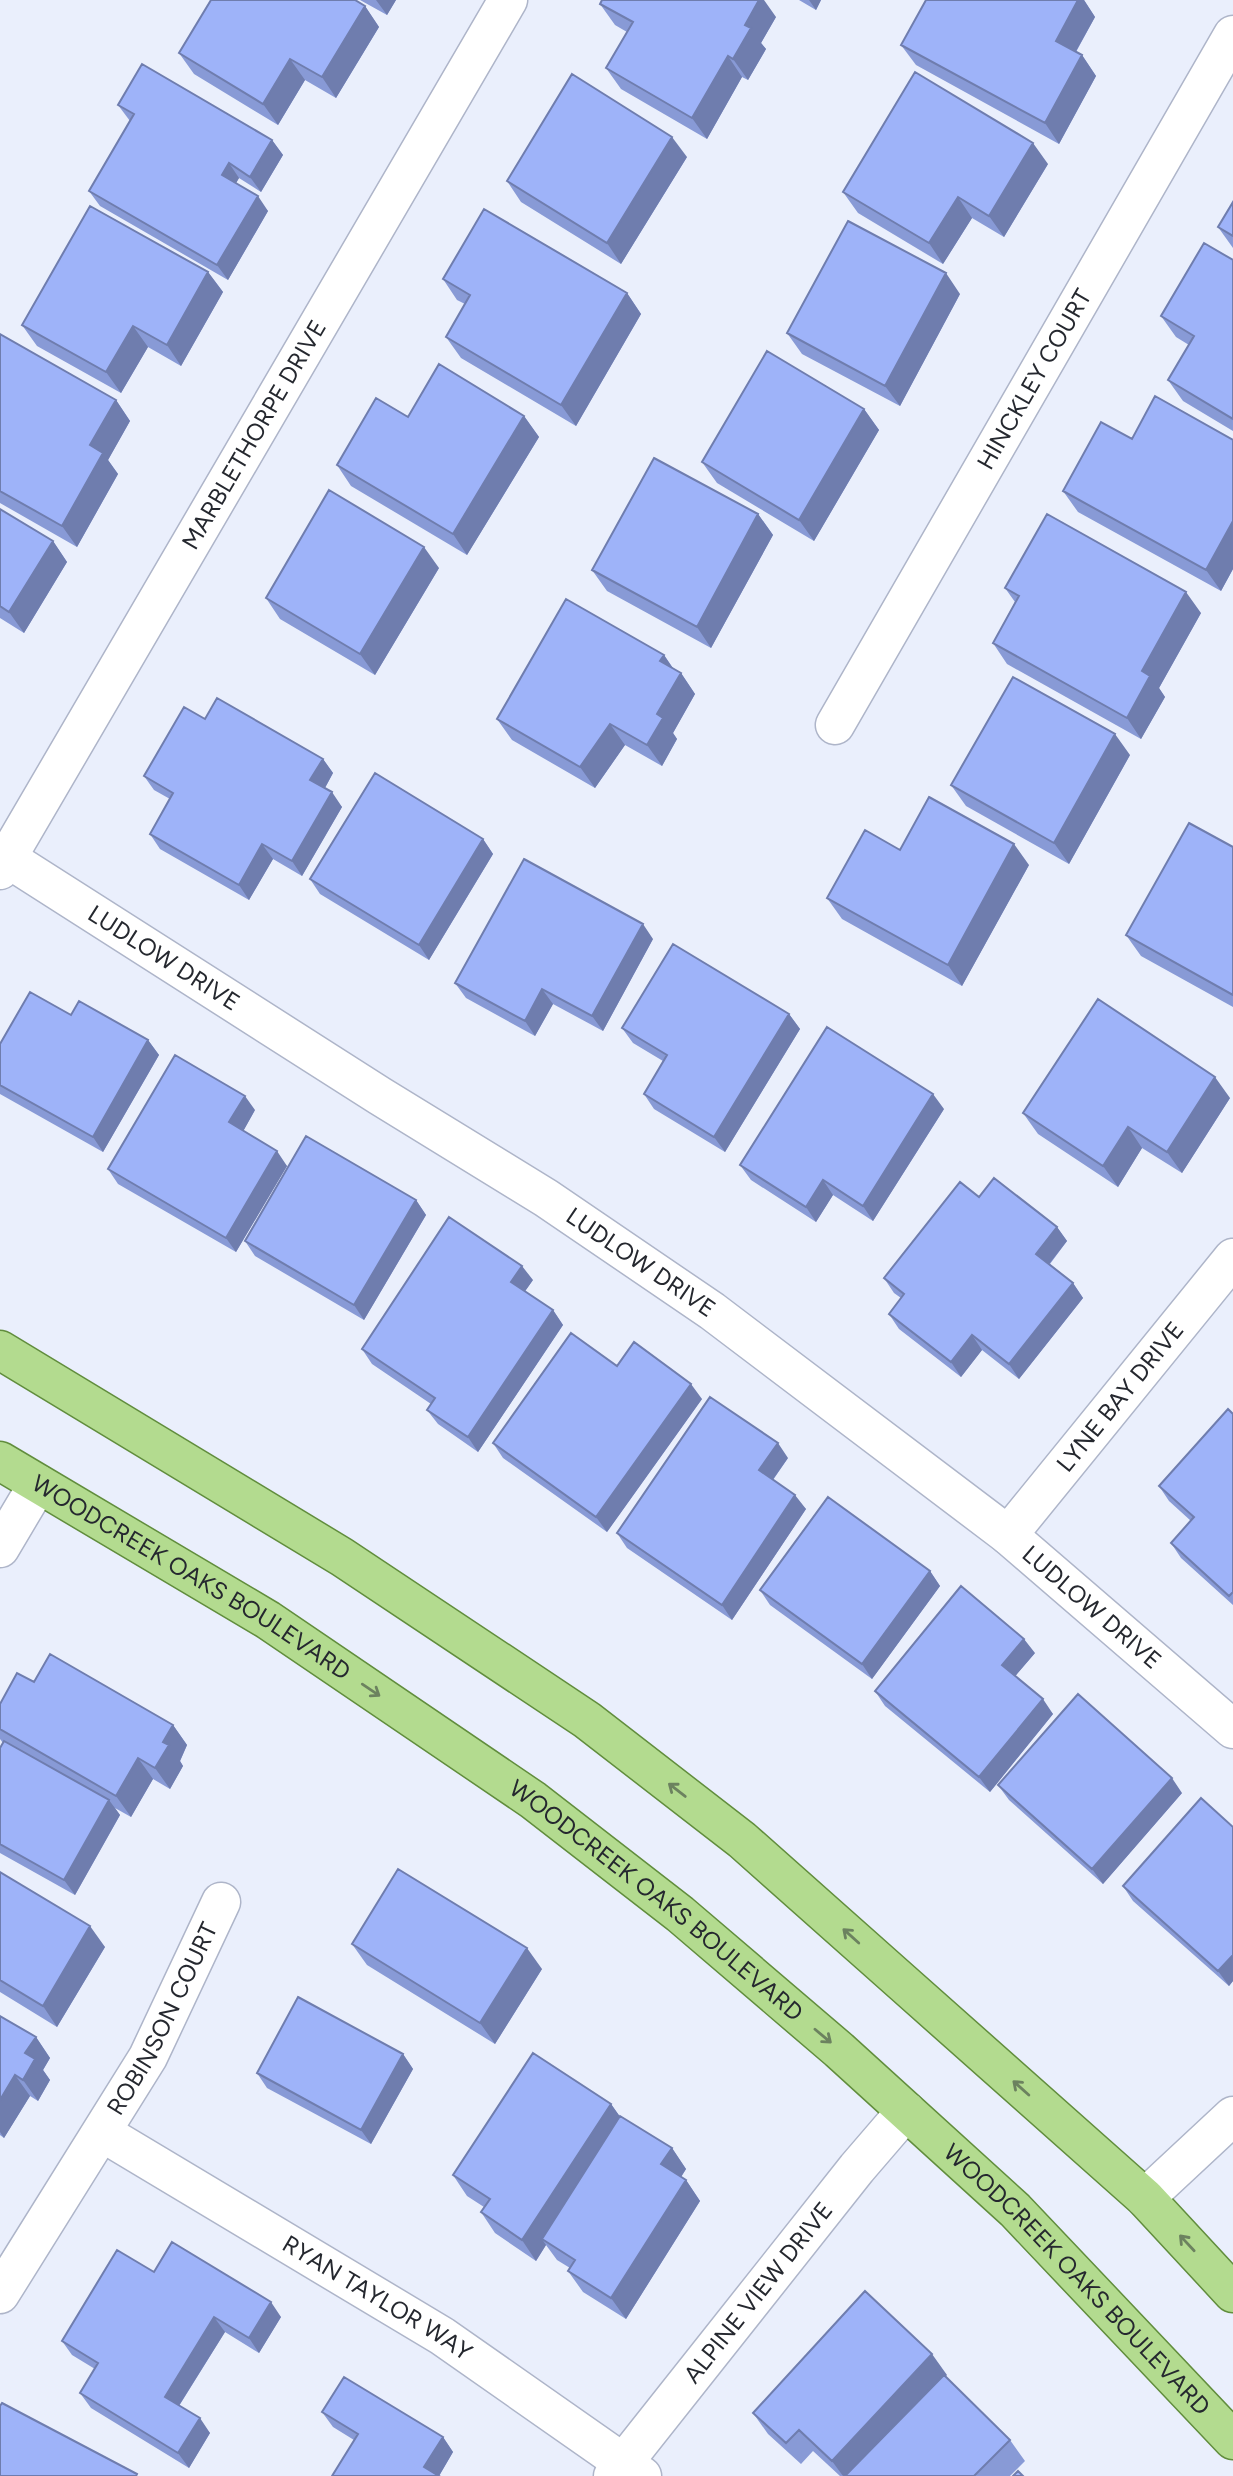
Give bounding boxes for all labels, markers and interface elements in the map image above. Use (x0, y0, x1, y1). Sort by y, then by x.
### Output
street label: HINCKLEY COURT (971, 284, 1097, 474)
street label: MARBLETHORPE DRIVE (175, 315, 332, 554)
street label: LUDLOW DRIVE (83, 899, 245, 1017)
street label: LUDLOW DRIVE (561, 1201, 721, 1323)
street label: LYNE BAY DRIVE (1050, 1315, 1190, 1478)
street label: WOODCREEK OAKS BOULEVARD (27, 1468, 356, 1686)
street label: LUDLOW DRIVE (1017, 1539, 1168, 1675)
one-way arrow (361, 1683, 380, 1697)
street label: WOODCREEK OAKS BOULEVARD (504, 1773, 809, 2027)
one-way arrow (668, 1782, 687, 1797)
street label: ROBINSON COURT (101, 1918, 223, 2120)
one-way arrow (842, 1928, 860, 1944)
one-way arrow (814, 2028, 832, 2044)
one-way arrow (1013, 2079, 1030, 2096)
street label: WOODCREEK OAKS BOULEVARD (938, 2137, 1217, 2421)
street label: ALPINE VIEW DRIVE (677, 2196, 839, 2389)
street label: RYAN TAYLOR WAY (277, 2229, 478, 2367)
one-way arrow (1178, 2235, 1195, 2252)

